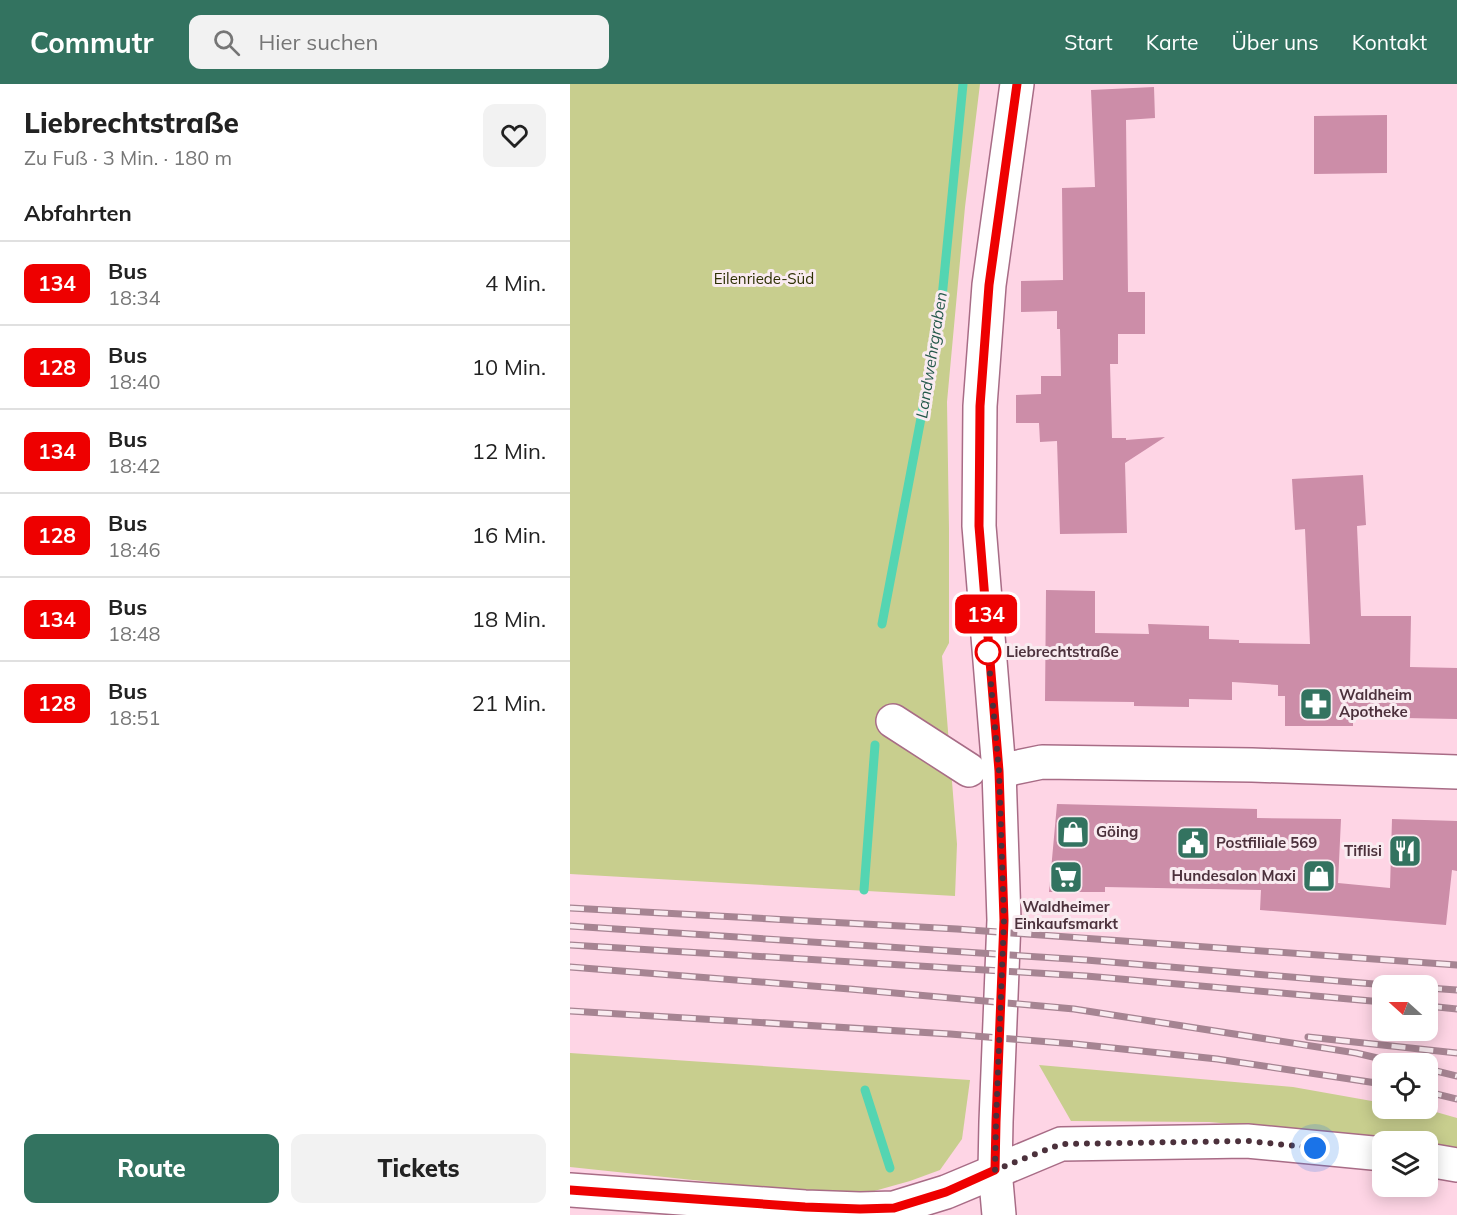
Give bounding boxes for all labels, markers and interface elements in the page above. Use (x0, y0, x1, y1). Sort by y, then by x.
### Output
search box (189, 15, 609, 69)
text: Commutr (30, 25, 153, 60)
icon: search (210, 26, 243, 59)
text: Hier suchen (258, 28, 378, 56)
text: Start (1064, 29, 1113, 55)
text: Karte (1146, 29, 1198, 55)
text: Über uns (1231, 29, 1319, 55)
text: Kontakt (1352, 29, 1427, 55)
button: heart (483, 104, 546, 167)
text: Liebrechtstraße (24, 105, 239, 140)
text: Zu Fuß · 3 Min. · 180 m (24, 145, 232, 170)
text: Abfahrten (24, 199, 132, 227)
text: Bus (108, 257, 147, 285)
text: 4 Min. (485, 269, 546, 297)
park label: Eilenriede-Süd (714, 269, 814, 288)
text: 134 (38, 270, 76, 296)
text: 18:34 (108, 285, 161, 310)
water label: Landwehrgraben (911, 290, 951, 420)
text: Bus (108, 341, 147, 369)
text: 10 Min. (472, 353, 546, 381)
text: 128 (38, 354, 76, 380)
text: 18:40 (108, 369, 161, 394)
text: Bus (108, 425, 147, 453)
text: 12 Min. (472, 437, 546, 465)
text: 134 (38, 438, 76, 464)
text: 18:42 (108, 453, 161, 478)
text: Bus (108, 509, 147, 537)
text: 16 Min. (472, 521, 546, 549)
text: 128 (38, 522, 76, 548)
text: 18:46 (108, 537, 161, 562)
text: Bus (108, 593, 147, 621)
line badge: 134 (952, 594, 1020, 634)
text: 134 (967, 601, 1005, 627)
text: 18 Min. (472, 605, 546, 633)
text: 134 (38, 606, 76, 632)
text: 18:48 (108, 621, 161, 646)
marker: Liebrechtstraße (975, 639, 1001, 665)
place label: Liebrechtstraße (1006, 642, 1119, 661)
text: Bus (108, 677, 147, 705)
place label: Waldheim Apotheke (1339, 685, 1412, 721)
pharmacy icon: Waldheim Apotheke (1298, 686, 1334, 722)
text: 21 Min. (472, 689, 546, 717)
text: 128 (38, 690, 76, 716)
text: 18:51 (108, 705, 161, 730)
shop icon: Göing (1055, 814, 1091, 850)
place label: Göing (1096, 822, 1138, 841)
public building icon: Postfiliale 569 (1175, 825, 1211, 861)
place label: Postfiliale 569 (1216, 833, 1317, 852)
restaurant icon: Tiflisi (1387, 833, 1423, 869)
place label: Tiflisi (1344, 841, 1382, 860)
shop icon: Hundesalon Maxi (1301, 858, 1337, 894)
supermarket icon: Waldheimer Einkaufsmarkt (1048, 859, 1084, 895)
place label: Hundesalon Maxi (1172, 866, 1296, 885)
place label: Waldheimer Einkaufsmarkt (1014, 897, 1118, 933)
north arrow (1372, 975, 1438, 1041)
map controls (1372, 975, 1438, 1197)
button: locate (1372, 1053, 1438, 1119)
button: layers (1372, 1131, 1438, 1197)
your location (1300, 1133, 1330, 1163)
button: Route (24, 1134, 279, 1203)
button: Tickets (291, 1134, 546, 1203)

